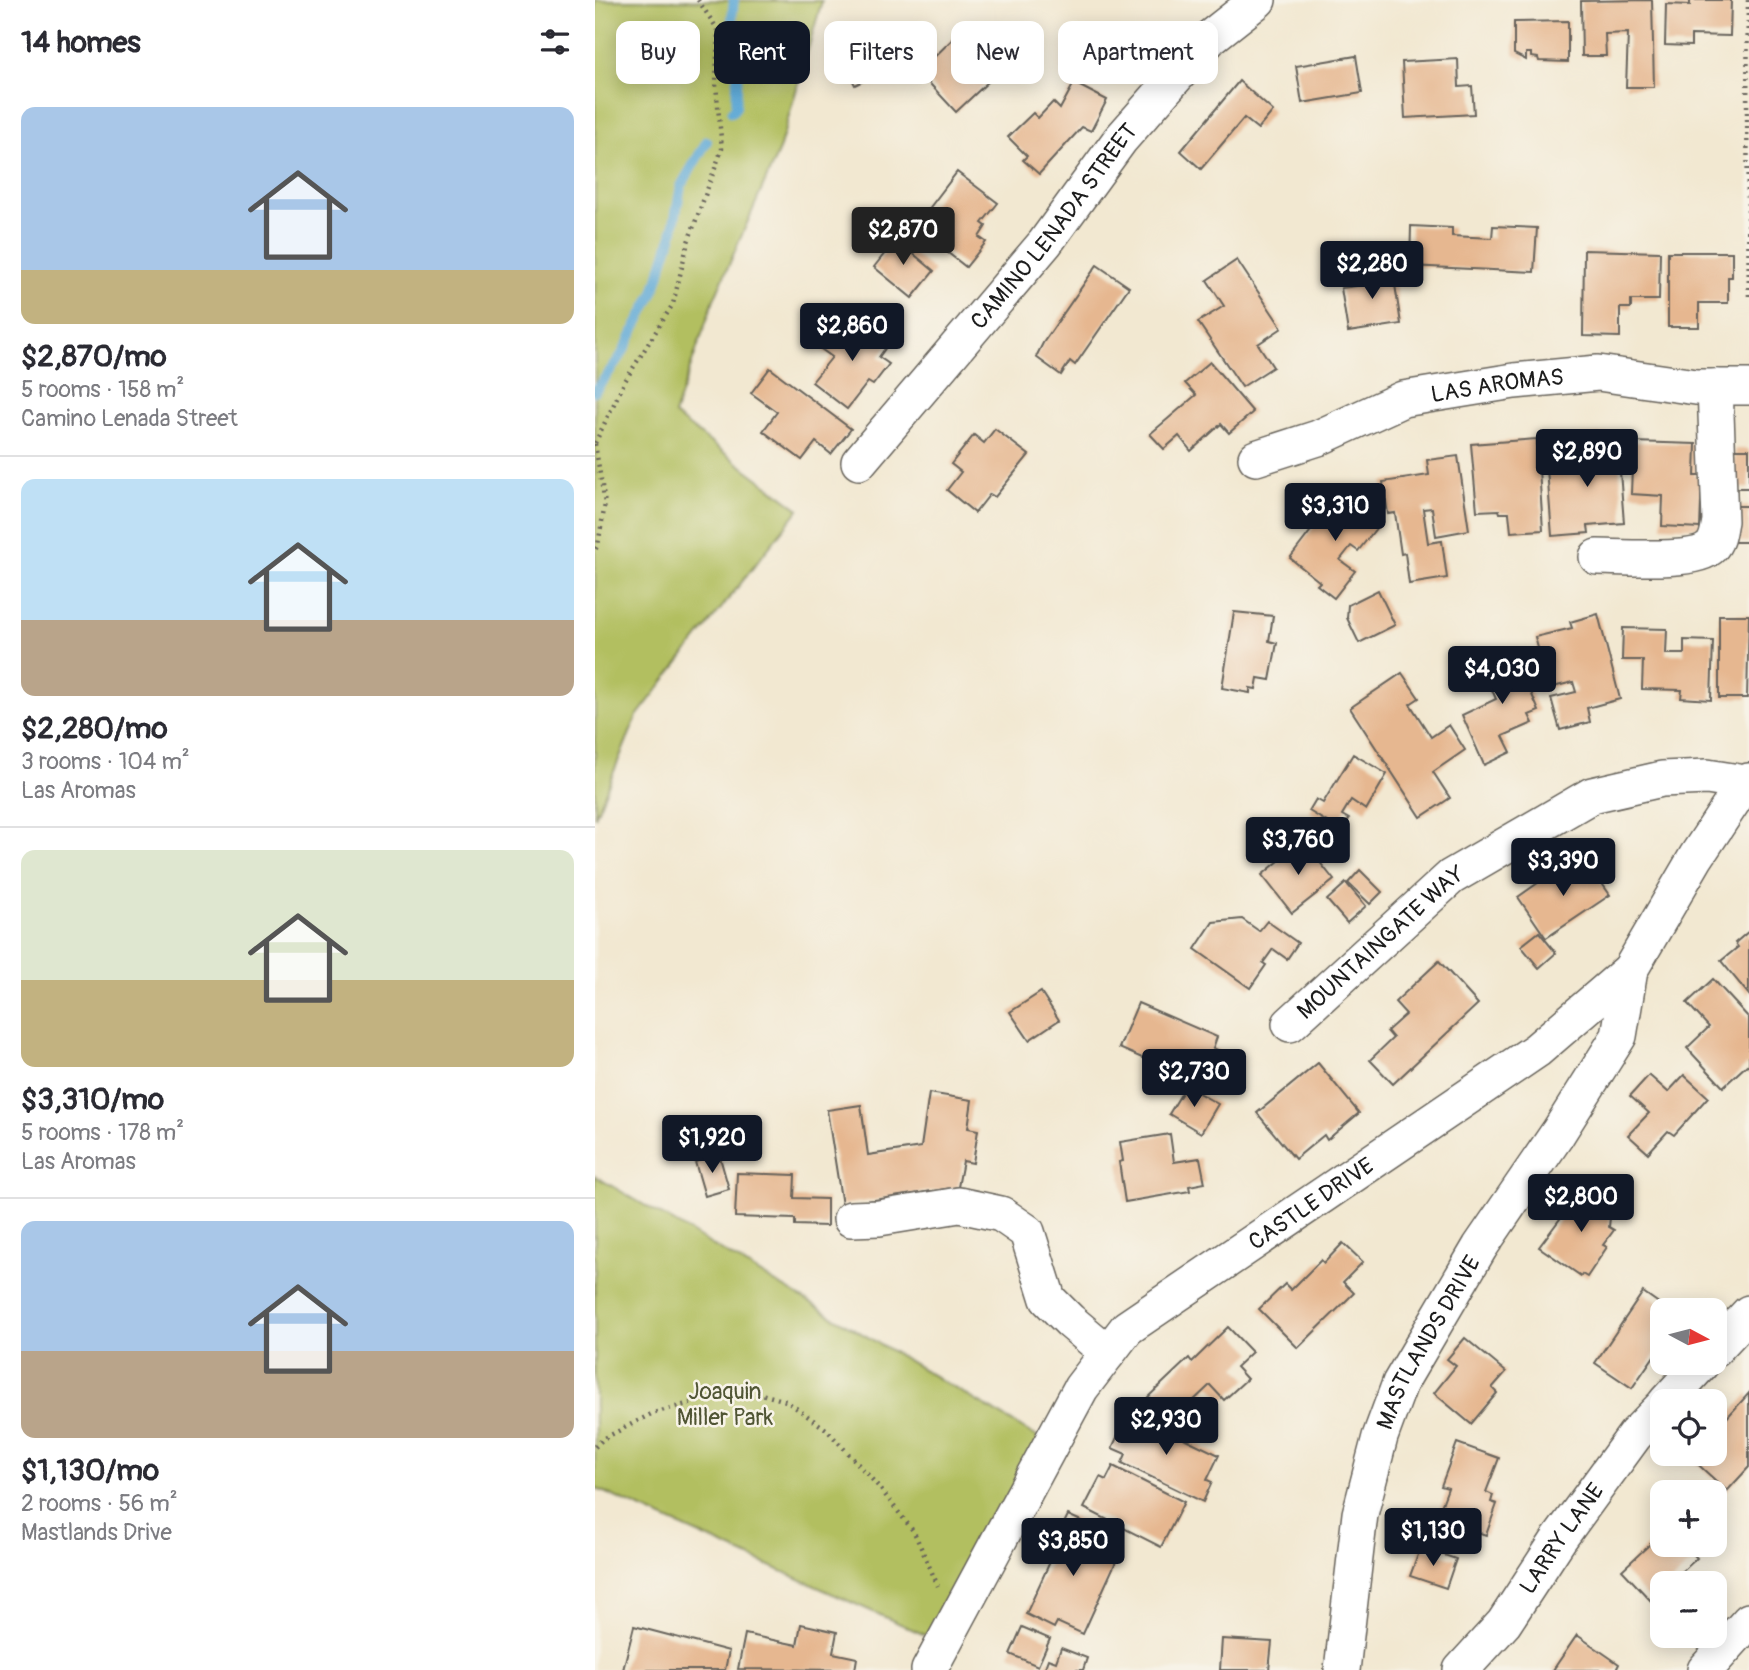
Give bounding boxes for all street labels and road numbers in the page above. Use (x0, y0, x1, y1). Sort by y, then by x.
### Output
street label: CAMINO LENADA STREET (964, 117, 1143, 335)
street label: LAS AROMAS (1429, 362, 1565, 409)
street label: MOUNTAINGATE WAY (1291, 859, 1469, 1026)
street label: CASTLE DRIVE (1243, 1151, 1379, 1257)
street label: MASTLANDS DRIVE (1370, 1250, 1487, 1433)
street label: LARRY LANE (1513, 1477, 1610, 1599)

